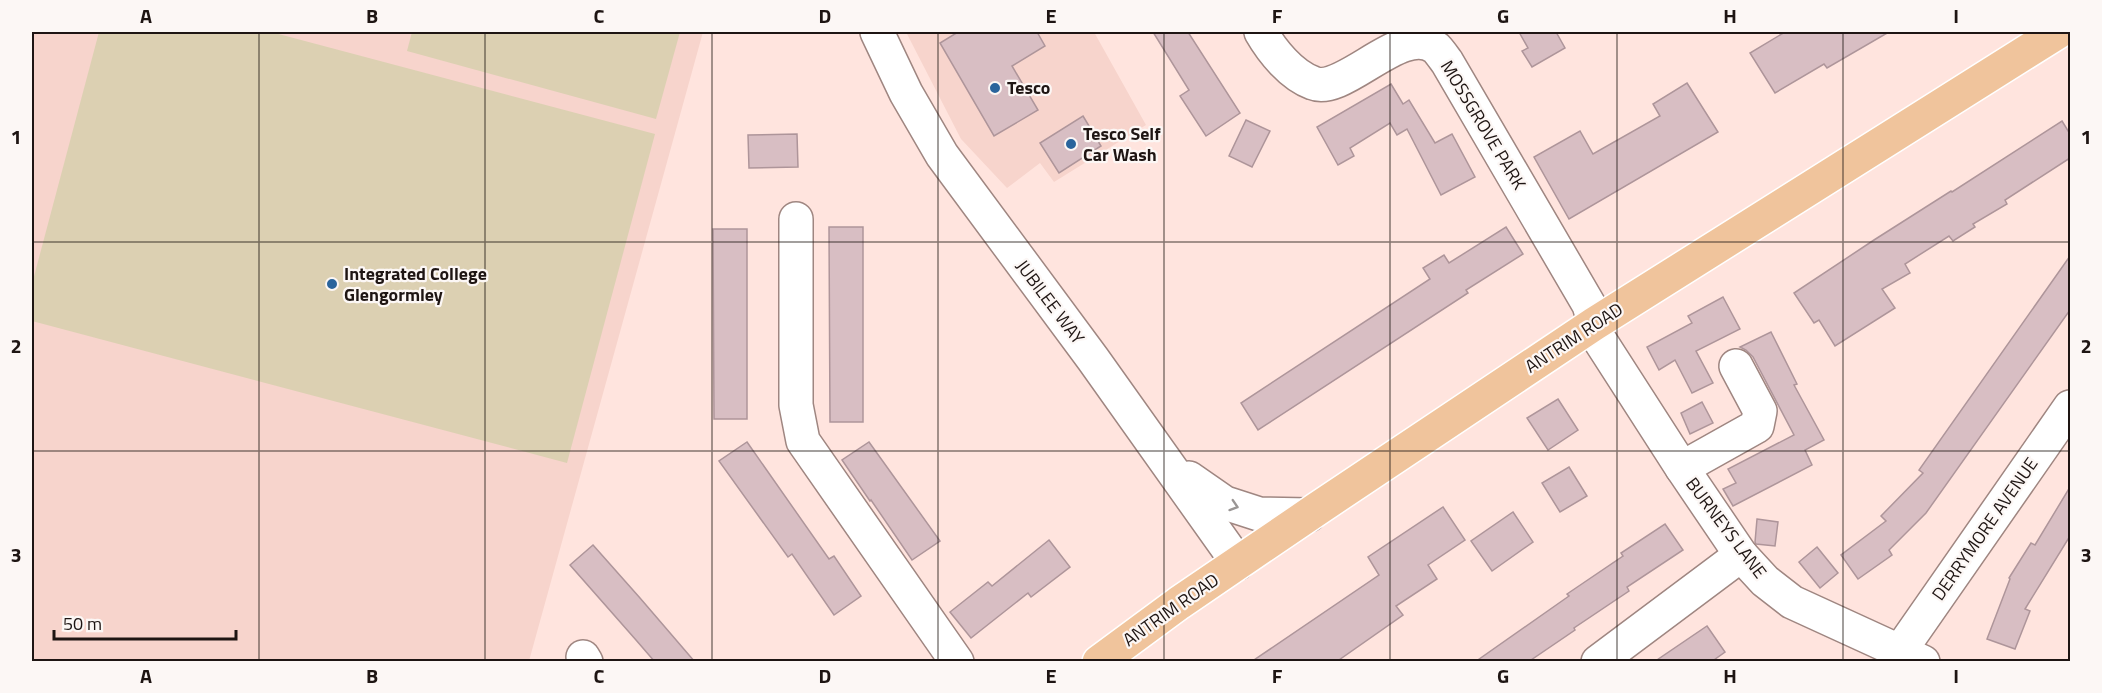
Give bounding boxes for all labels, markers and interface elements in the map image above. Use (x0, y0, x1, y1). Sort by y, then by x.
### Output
text: A (140, 0, 152, 31)
text: B (366, 0, 378, 31)
text: C (594, 0, 605, 31)
text: D (819, 0, 831, 31)
text: E (1045, 0, 1057, 31)
text: F (1272, 0, 1283, 31)
text: G (1497, 0, 1509, 31)
text: H (1723, 0, 1737, 31)
text: I (1953, 0, 1959, 31)
street label: MOSSGROVE PARK (1434, 55, 1533, 195)
place label: Tesco (1007, 74, 1050, 101)
marker: Tesco (988, 81, 1002, 95)
place label: Tesco Self Car Wash (1083, 120, 1161, 168)
text: 1 (10, 121, 22, 152)
text: 1 (2080, 121, 2092, 152)
marker: Tesco Self Car Wash (1064, 137, 1078, 151)
street label: JUBILEE WAY (1010, 254, 1091, 350)
place label: Integrated College Glengormley (344, 260, 487, 308)
marker: Integrated College Glengormley (325, 277, 339, 291)
street label: ANTRIM ROAD (1519, 296, 1628, 379)
text: 2 (10, 330, 22, 361)
text: 2 (2080, 330, 2092, 361)
street label: DERRYMORE AVENUE (1925, 452, 2044, 606)
street label: BURNEYS LANE (1679, 471, 1773, 584)
one-way arrow (1228, 499, 1239, 511)
text: 3 (10, 539, 22, 570)
text: 3 (2080, 539, 2092, 570)
street label: ANTRIM ROAD (1117, 566, 1224, 653)
scale bar (54, 603, 236, 641)
text: 50 m (63, 610, 102, 637)
text: A (140, 660, 152, 691)
text: B (366, 660, 378, 691)
text: C (594, 660, 605, 691)
text: D (819, 660, 831, 691)
text: E (1045, 660, 1057, 691)
text: F (1272, 660, 1283, 691)
text: G (1497, 660, 1509, 691)
text: H (1723, 660, 1737, 691)
text: I (1953, 660, 1959, 691)

